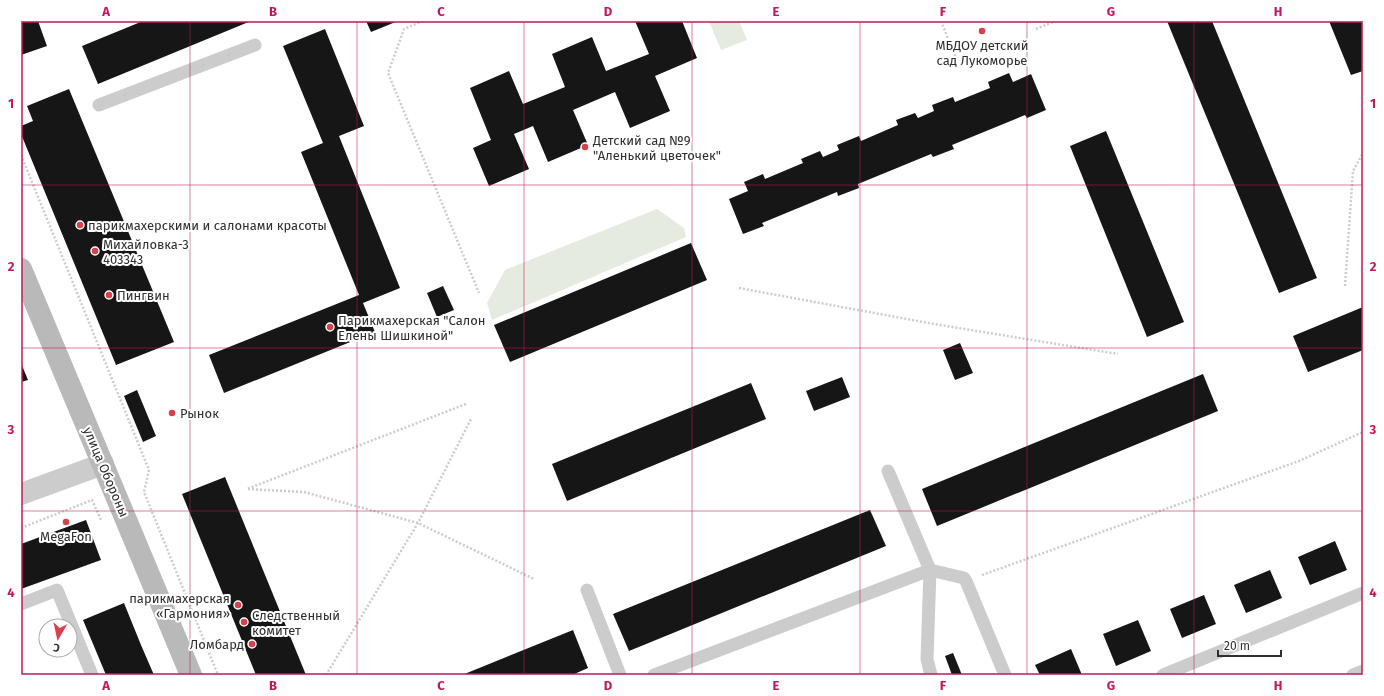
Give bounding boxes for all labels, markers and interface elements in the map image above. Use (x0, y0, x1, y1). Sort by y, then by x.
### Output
text: A (101, 4, 110, 19)
text: B (269, 4, 277, 19)
text: C (437, 4, 445, 19)
text: D (604, 4, 613, 19)
text: E (773, 4, 780, 19)
text: F (940, 4, 947, 19)
text: G (1107, 4, 1115, 19)
text: H (1274, 4, 1282, 19)
marker: МБДОУ детский сад Лукоморье (977, 26, 987, 36)
place label: МБДОУ детский сад Лукоморье (935, 38, 1029, 68)
text: 1 (8, 96, 14, 111)
text: 1 (1370, 96, 1376, 111)
place label: Детский сад №9 "Аленький цветочек" (592, 133, 721, 163)
marker: Детский сад №9 "Аленький цветочек" (580, 142, 590, 152)
place label: парикмахерскими и салонами красоты (88, 218, 327, 233)
marker: парикмахерскими и салонами красоты (75, 220, 85, 230)
place label: Михайловка-3 403343 (103, 237, 189, 267)
marker: Михайловка-3 403343 (90, 246, 100, 256)
text: 2 (8, 259, 15, 274)
text: 2 (1370, 259, 1377, 274)
place label: Пингвин (117, 288, 170, 303)
marker: Пингвин (104, 290, 114, 300)
place label: Парикмахерская "Салон Елены Шишкиной" (338, 313, 486, 343)
marker: Парикмахерская "Салон Елены Шишкиной" (325, 322, 335, 332)
place label: Рынок (180, 406, 219, 421)
marker: Рынок (167, 408, 177, 418)
text: 3 (7, 422, 15, 437)
text: 3 (1369, 422, 1377, 437)
street label: улица Обороны (80, 425, 132, 519)
marker: MegaFon (61, 517, 71, 527)
place label: MegaFon (40, 529, 92, 544)
text: 4 (7, 585, 15, 600)
text: 4 (1369, 585, 1377, 600)
place label: парикмахерская «Гармония» (129, 591, 230, 621)
marker: парикмахерская «Гармония» (233, 600, 243, 610)
place label: Следственный комитет (252, 608, 340, 638)
marker: Следственный комитет (239, 617, 249, 627)
north arrow (38, 618, 78, 658)
scale bar (1218, 632, 1281, 658)
place label: Ломбард (190, 637, 244, 652)
marker: Ломбард (247, 639, 257, 649)
text: 20 m (1224, 639, 1250, 653)
text: С (52, 640, 61, 654)
text: A (101, 678, 110, 693)
text: B (269, 678, 277, 693)
text: C (437, 678, 445, 693)
text: D (604, 678, 613, 693)
text: E (773, 678, 780, 693)
text: F (940, 678, 947, 693)
text: G (1107, 678, 1115, 693)
text: H (1274, 678, 1282, 693)

